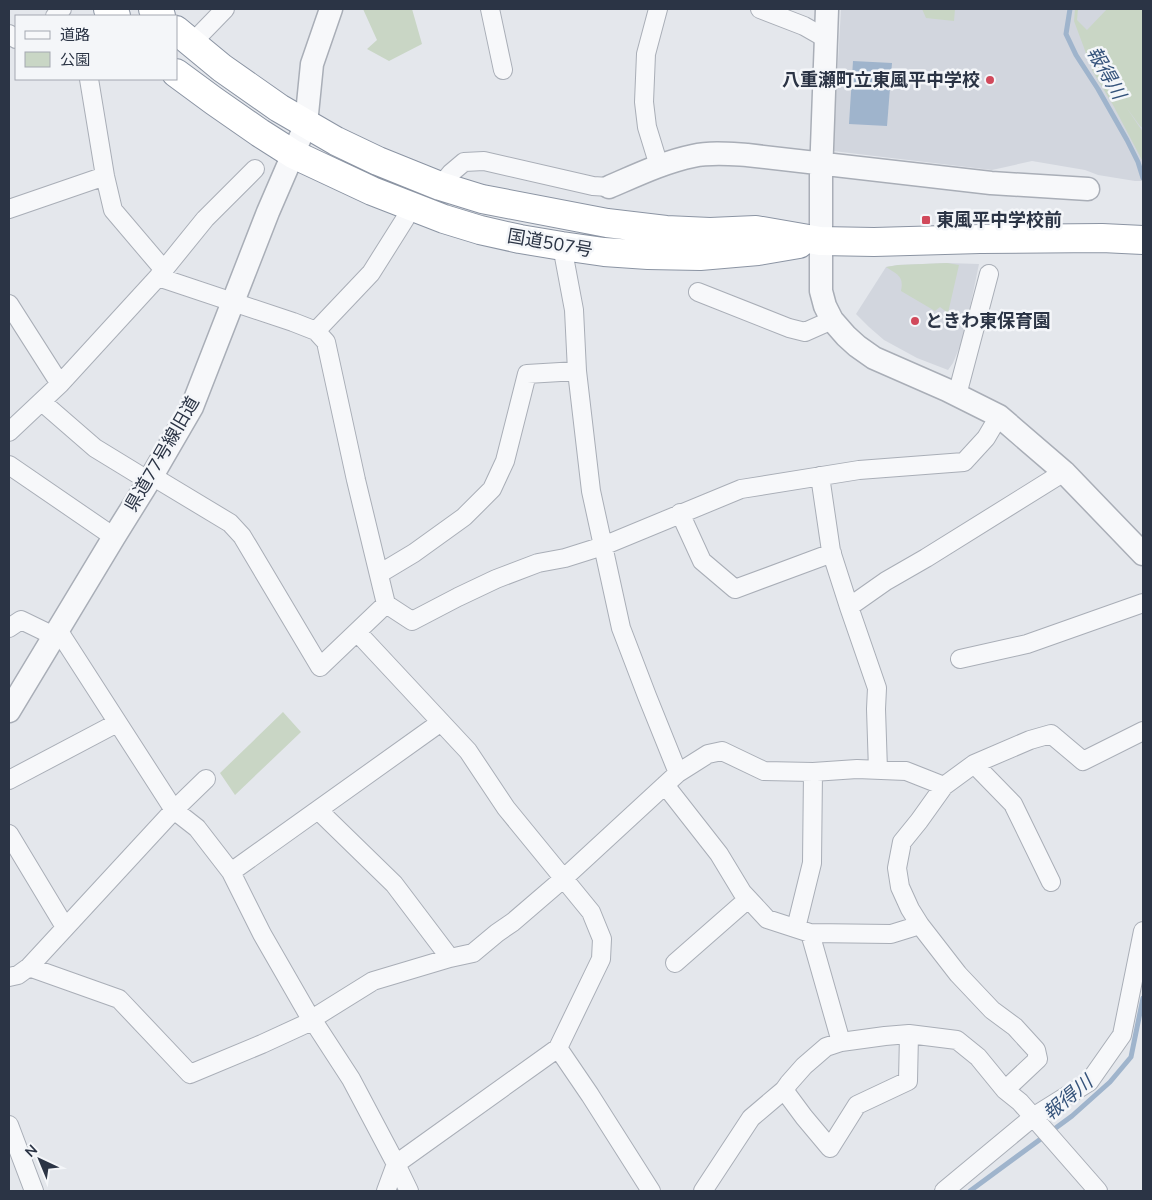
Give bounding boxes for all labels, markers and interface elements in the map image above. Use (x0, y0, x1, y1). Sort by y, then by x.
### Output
legend (15, 15, 178, 80)
text: 道路 (60, 25, 90, 45)
water label: 報得川 (1080, 42, 1133, 106)
text: 公園 (60, 50, 90, 70)
place label: 八重瀬町立東風平中学校 (782, 68, 980, 92)
marker: 八重瀬町立東風平中学校 (984, 74, 996, 86)
place label: 東風平中学校前 (936, 208, 1062, 232)
marker: 東風平中学校前 (920, 214, 932, 226)
street label: 国道507号 (505, 224, 595, 262)
place label: ときわ東保育園 (925, 309, 1051, 333)
marker: ときわ東保育園 (909, 315, 921, 327)
street label: 県道77号線旧道 (119, 392, 205, 516)
water label: 報得川 (1038, 1068, 1100, 1126)
north arrow (15, 1135, 65, 1185)
text: N (21, 1141, 42, 1161)

